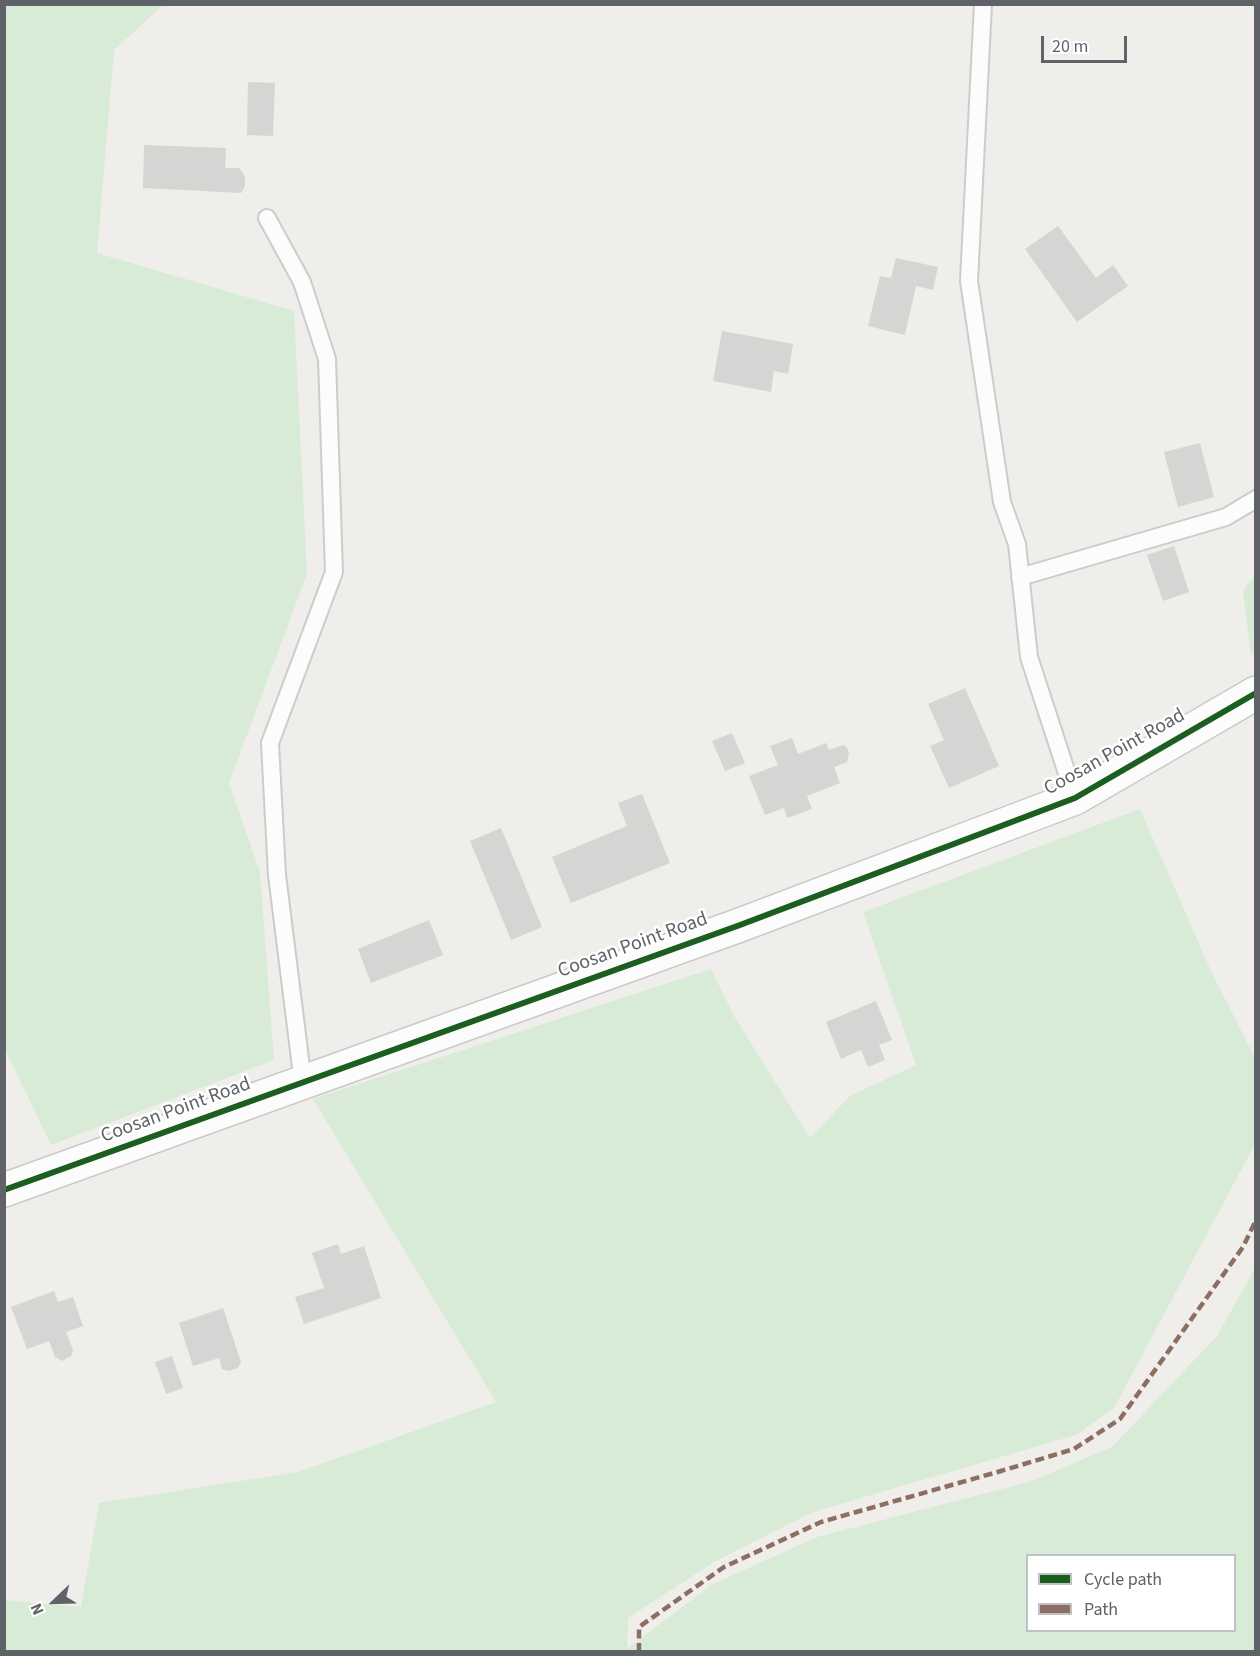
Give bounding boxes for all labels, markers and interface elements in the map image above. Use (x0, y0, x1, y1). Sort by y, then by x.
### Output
scale bar (1044, 24, 1130, 62)
text: 20 m (1052, 34, 1088, 59)
street label: Coosan Point Road (1040, 704, 1190, 802)
street label: Coosan Point Road (555, 908, 711, 984)
street label: Coosan Point Road (98, 1073, 254, 1149)
legend (1026, 1554, 1236, 1632)
text: Cycle path (1084, 1567, 1162, 1592)
north arrow (24, 1572, 84, 1632)
text: Path (1084, 1597, 1118, 1622)
text: N (25, 1600, 50, 1618)

